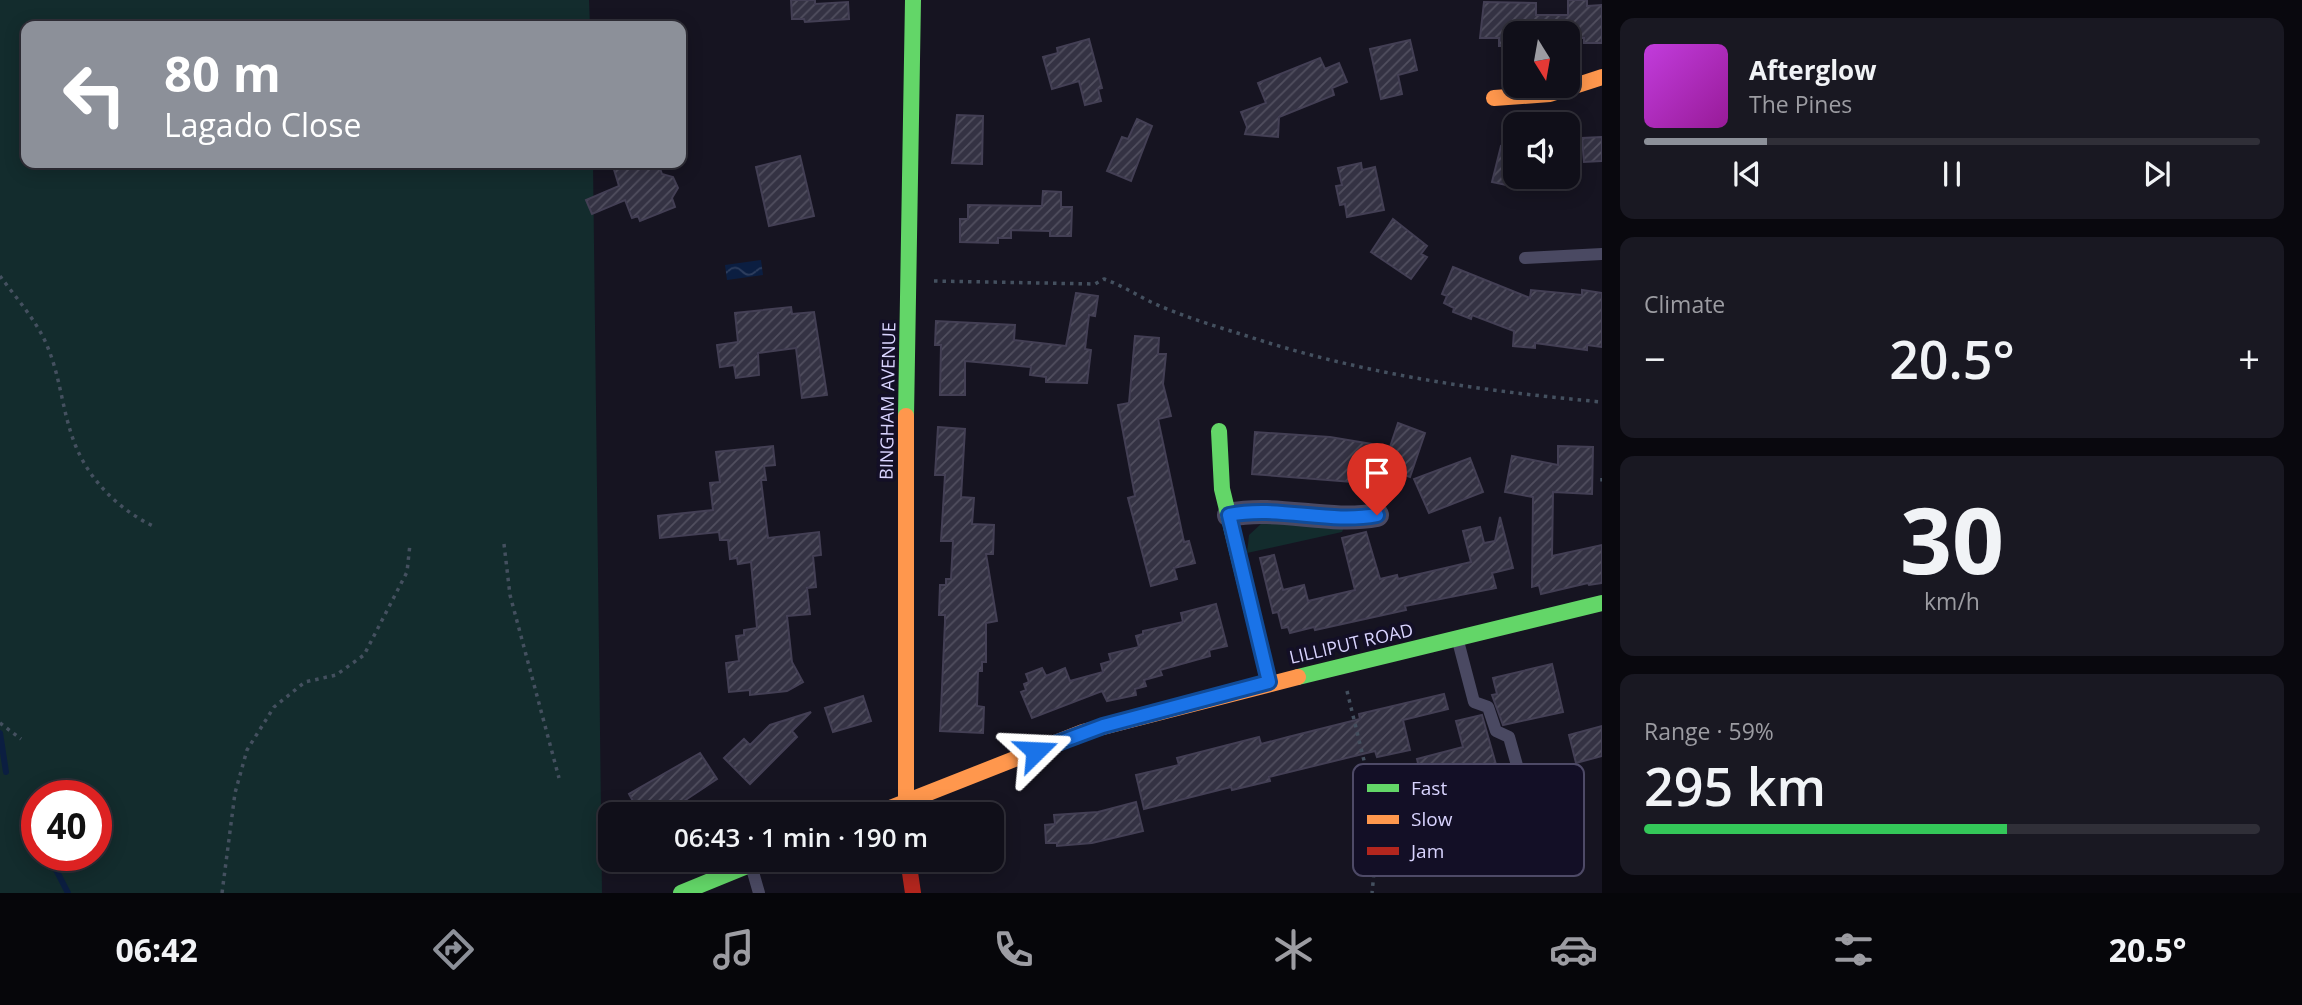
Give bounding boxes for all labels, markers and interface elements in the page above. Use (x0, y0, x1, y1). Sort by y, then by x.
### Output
north arrow (1503, 21, 1580, 98)
map controls (1503, 21, 1580, 189)
text: 80 m (164, 40, 281, 106)
icon: left (49, 49, 140, 140)
text: Afterglow (1749, 52, 1876, 88)
text: The Pines (1749, 88, 1852, 120)
text: Lagado Close (164, 103, 361, 146)
button: sound (1503, 112, 1580, 189)
icon: previous (1728, 155, 1766, 193)
icon: pause (1933, 155, 1971, 193)
icon: next (2138, 155, 2176, 193)
text: Climate (1644, 288, 1725, 320)
street label: BINGHAM AVENUE (874, 322, 900, 480)
text: 20.5° (1889, 323, 2015, 394)
text: − (1644, 332, 1666, 384)
text: + (2238, 332, 2260, 384)
pin (1347, 443, 1407, 515)
icon: arrive (1358, 454, 1396, 492)
text: 30 (1900, 477, 2004, 601)
text: km/h (1924, 585, 1980, 617)
street label: LILLIPUT ROAD (1287, 617, 1415, 669)
position arrow (999, 714, 1073, 788)
text: Range · 59% (1644, 715, 1774, 747)
text: 295 km (1644, 750, 1826, 821)
legend (1353, 764, 1584, 876)
text: Fast (1411, 775, 1447, 801)
speed limit sign: 40 (21, 780, 112, 871)
text: Slow (1411, 806, 1453, 832)
text: 06:43 · 1 min · 190 m (674, 819, 928, 855)
text: Jam (1409, 838, 1444, 864)
icon: directions (429, 925, 478, 974)
icon: music (709, 925, 758, 974)
icon: phone (989, 925, 1038, 974)
icon: climate (1269, 925, 1318, 974)
icon: car (1549, 925, 1598, 974)
icon: filters (1829, 925, 1878, 974)
text: 06:42 (115, 928, 198, 971)
text: 20.5° (2109, 928, 2186, 971)

